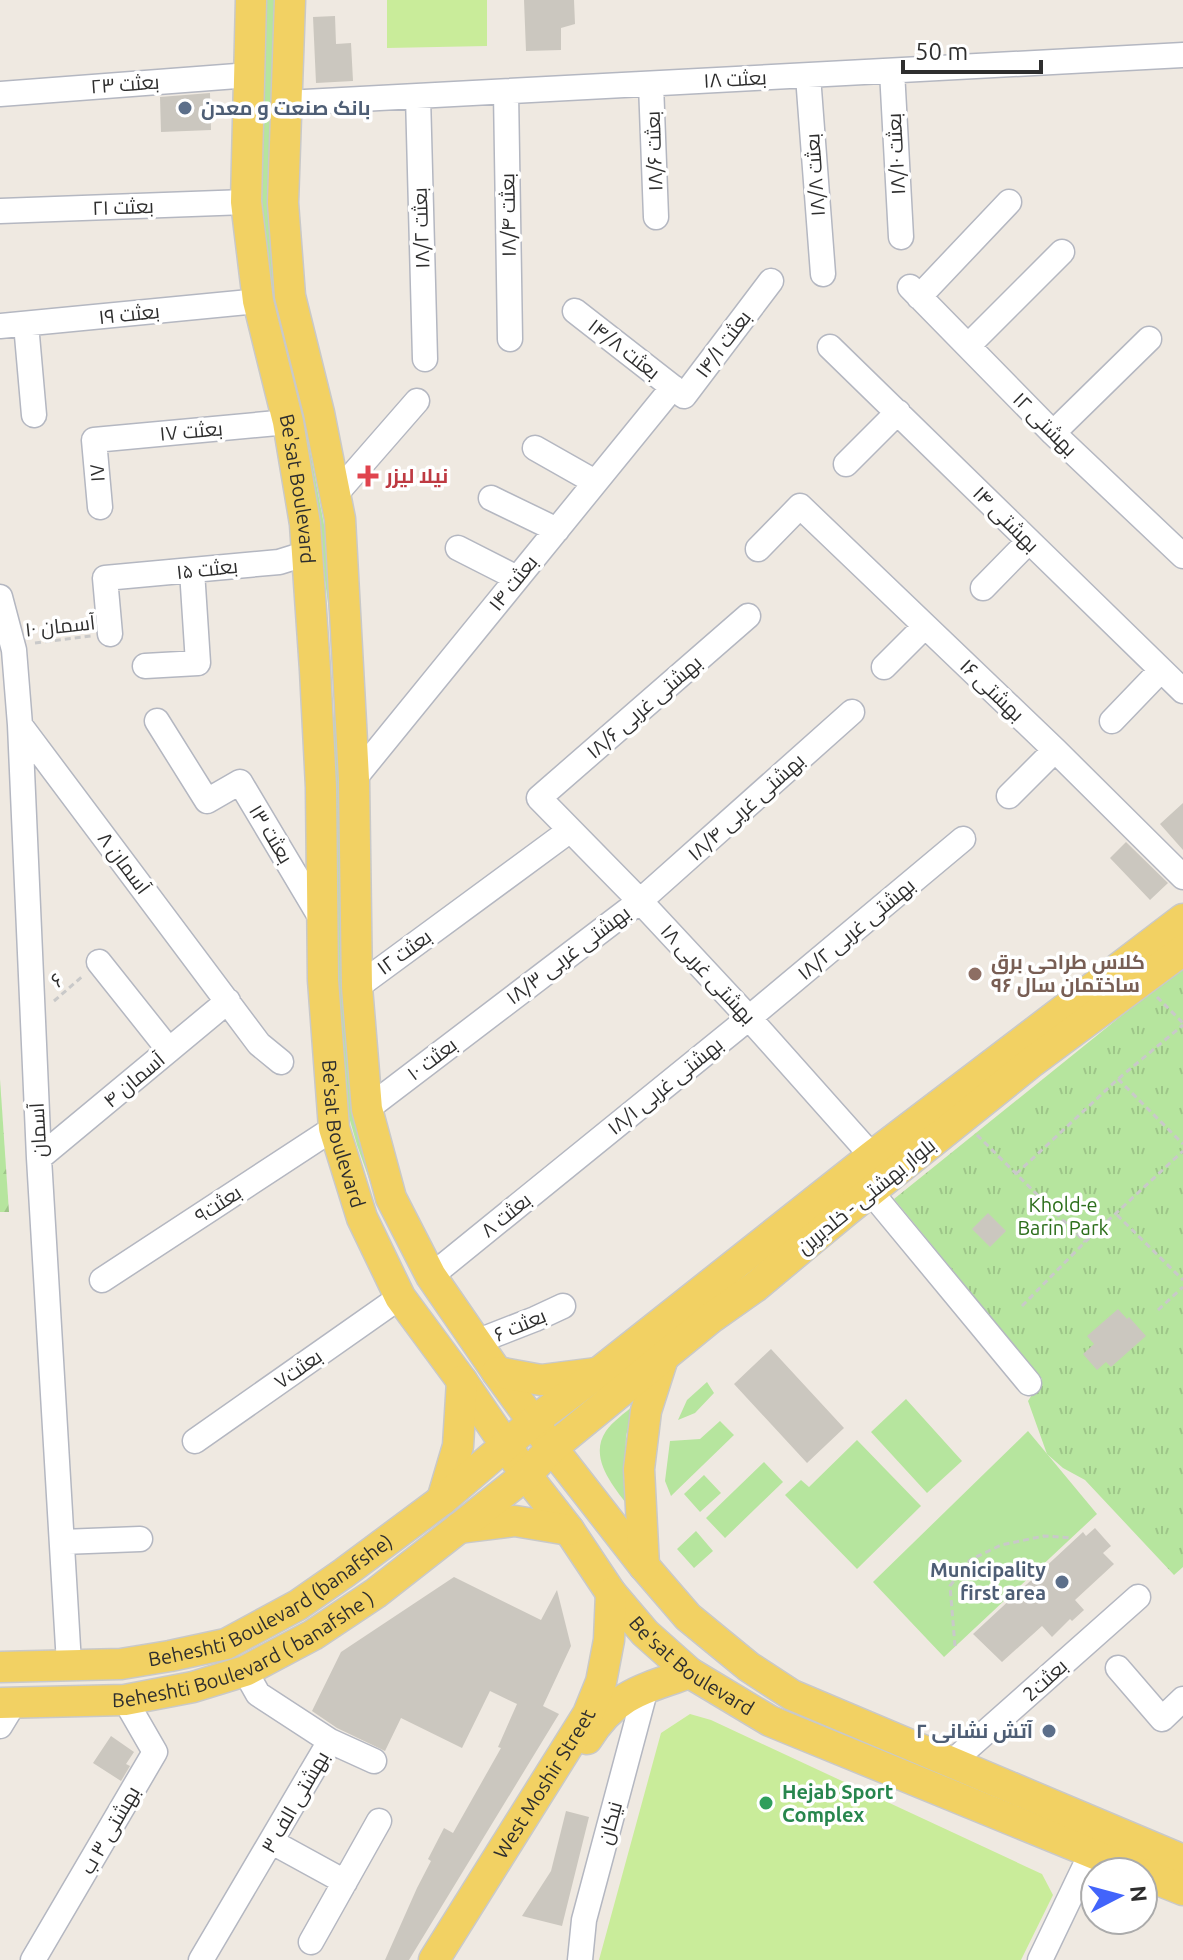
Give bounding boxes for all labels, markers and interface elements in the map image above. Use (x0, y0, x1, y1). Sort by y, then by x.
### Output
scale bar (903, 24, 1041, 74)
text: 50 m (915, 38, 968, 65)
street label: بعثت ۱۸ (703, 65, 767, 92)
street label: ۲۳ بعثت (90, 70, 160, 97)
place label: بانک صنعت و معدن (201, 96, 371, 120)
marker: بانک صنعت و معدن (176, 99, 194, 117)
street label: ۱۸/۶ بعثت (641, 110, 666, 192)
street label: ۱۸/۱۰ بعثت (882, 112, 909, 196)
street label: ۱۸/۸ بعثت (800, 133, 829, 217)
street label: ۱۸/۴ بعثت (495, 173, 520, 257)
street label: ۱۸/۲ بعثت (408, 187, 433, 269)
street label: ۲۱ بعثت (92, 194, 154, 219)
street label: بعثت ۱۹ (97, 299, 161, 328)
street label: ۱۴/۱ بعثت (690, 306, 755, 382)
street label: ۱۴/۸ بعثت (584, 314, 665, 384)
street label: ۱۲ بهشتی (1007, 387, 1082, 462)
street label: Be'sat Boulevard (275, 411, 320, 564)
street label: بعثت ۱۷ (158, 416, 224, 445)
street label: ۱۷ (84, 463, 109, 483)
place label: نیلا لیزر (385, 464, 448, 488)
marker: نیلا لیزر (357, 465, 379, 487)
street label: ۱۴ بهشتی (967, 481, 1044, 558)
street label: بعثت ۱۴ (483, 550, 542, 615)
street label: بعثت ۱۵ (175, 554, 239, 583)
street label: ۱۰ آسمان (24, 610, 97, 643)
street label: بهشتی غربی ۱۸/۶ (581, 650, 707, 764)
street label: ۱۶ بهشتی (954, 654, 1029, 727)
street label: بهشتی غربی ۱۸/۴ (683, 748, 810, 866)
street label: ۱۳ بعثت (245, 800, 298, 867)
street label: ۸ آسمان (92, 827, 156, 900)
street label: بهشتی غربی ۱۸/۲ (792, 873, 920, 986)
street label: بهشتی غربی ۱۸/۳ (501, 901, 635, 1010)
street label: بهشتی غربی ۱۸ (655, 919, 760, 1030)
street label: ۱۲ بعثت (372, 924, 435, 979)
place label: کلاس طراحی برق ساختمان سال ۹۶ (991, 950, 1145, 997)
marker: کلاس طراحی برق ساختمان سال ۹۶ (966, 965, 984, 983)
street label: ۶ (46, 968, 68, 991)
street label: بهشتی غربی ۱۸/۱ (602, 1032, 728, 1141)
street label: ۱۰ بعثت (402, 1033, 461, 1085)
street label: ۴ آسمان (99, 1047, 171, 1113)
street label: Be'sat Boulevard (318, 1059, 370, 1210)
street label: آسمان (25, 1101, 52, 1158)
street label: بلوار بهشتی - خلدبرین (792, 1133, 941, 1260)
street label: بعثت۹ (190, 1180, 245, 1227)
street label: ۸ بعثت (476, 1188, 535, 1242)
park label: Khold-e Barin Park (1017, 1193, 1109, 1239)
street label: ۶ بعثت (490, 1303, 549, 1346)
street label: بعثت۷ (270, 1344, 326, 1393)
street label: Beheshti Boulevard (banafshe) (146, 1529, 397, 1670)
place label: Municipality first area (930, 1558, 1046, 1604)
marker: Municipality first area (1053, 1573, 1071, 1591)
street label: Beheshti Boulevard ( banafshe ) (112, 1586, 378, 1711)
street label: Be'sat Boulevard (625, 1611, 758, 1720)
street label: 2بعثت (1018, 1654, 1072, 1705)
street label: West Moshir Street (488, 1706, 600, 1863)
place label: آتش نشانی ۲ (916, 1719, 1034, 1743)
marker: آتش نشانی ۲ (1040, 1722, 1058, 1740)
street label: بهشتی الف ۳ (256, 1747, 335, 1858)
place label: Hejab Sport Complex (782, 1780, 894, 1826)
street label: بهشتی ۳ ب (75, 1782, 146, 1879)
marker: Hejab Sport Complex (757, 1794, 775, 1812)
street label: نیکان (593, 1799, 628, 1847)
north arrow (1079, 1856, 1159, 1936)
text: N (1126, 1884, 1153, 1903)

